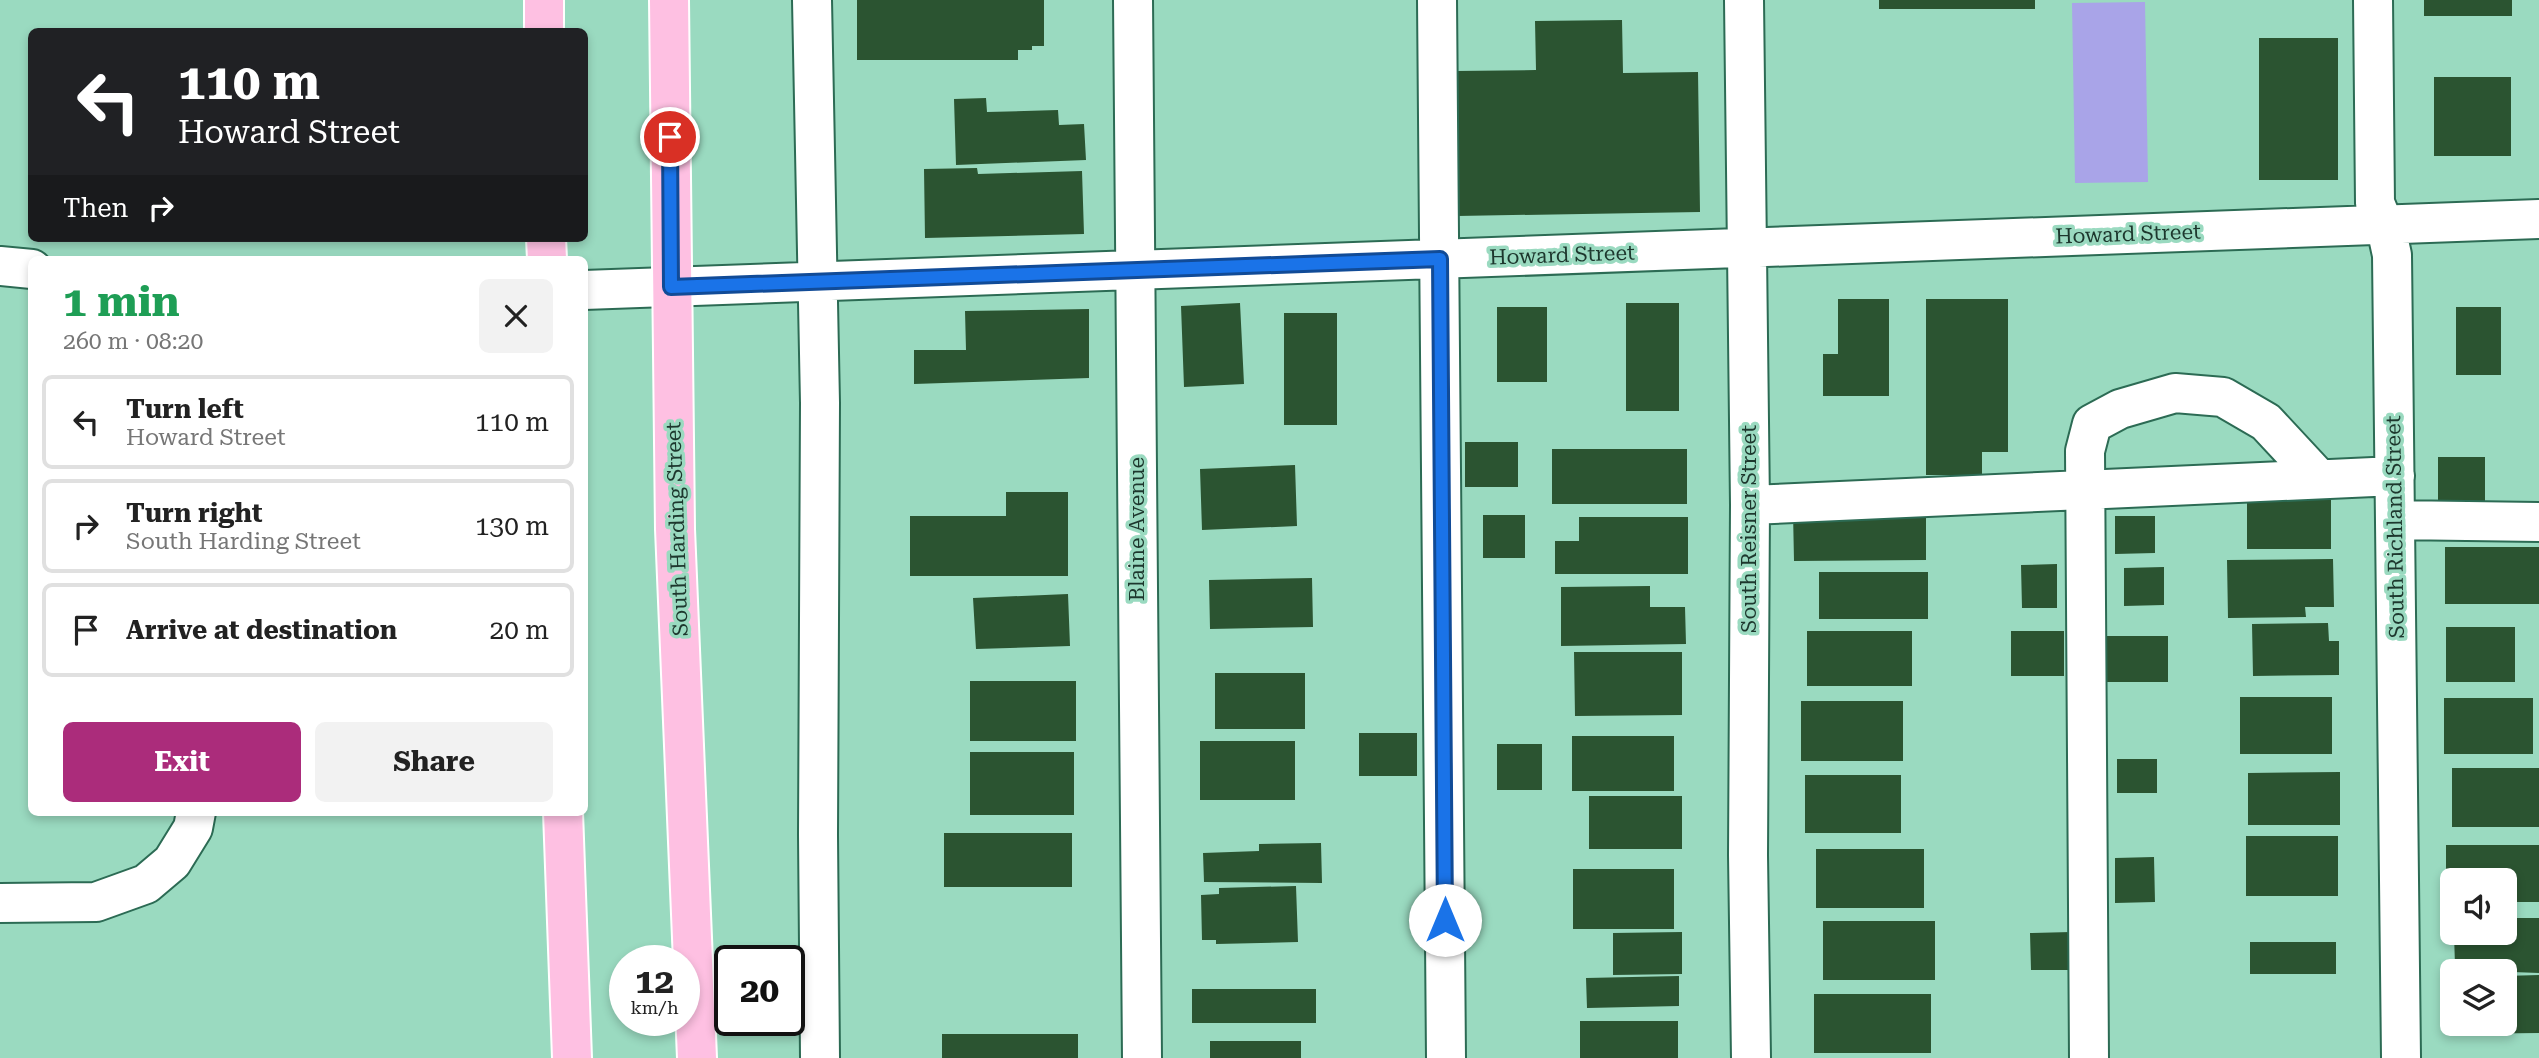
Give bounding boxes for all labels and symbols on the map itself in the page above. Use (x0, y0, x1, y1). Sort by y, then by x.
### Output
pin (640, 107, 700, 167)
street label: Howard Street (2055, 219, 2201, 249)
street label: Howard Street (1489, 240, 1635, 270)
street label: South Richland Street (2381, 415, 2409, 639)
street label: South Harding Street (661, 421, 693, 637)
street label: South Reisner Street (1737, 425, 1761, 633)
street label: Blaine Avenue (1125, 457, 1149, 601)
position arrow (1408, 883, 1482, 957)
speed limit sign: 20 (714, 945, 805, 1036)

